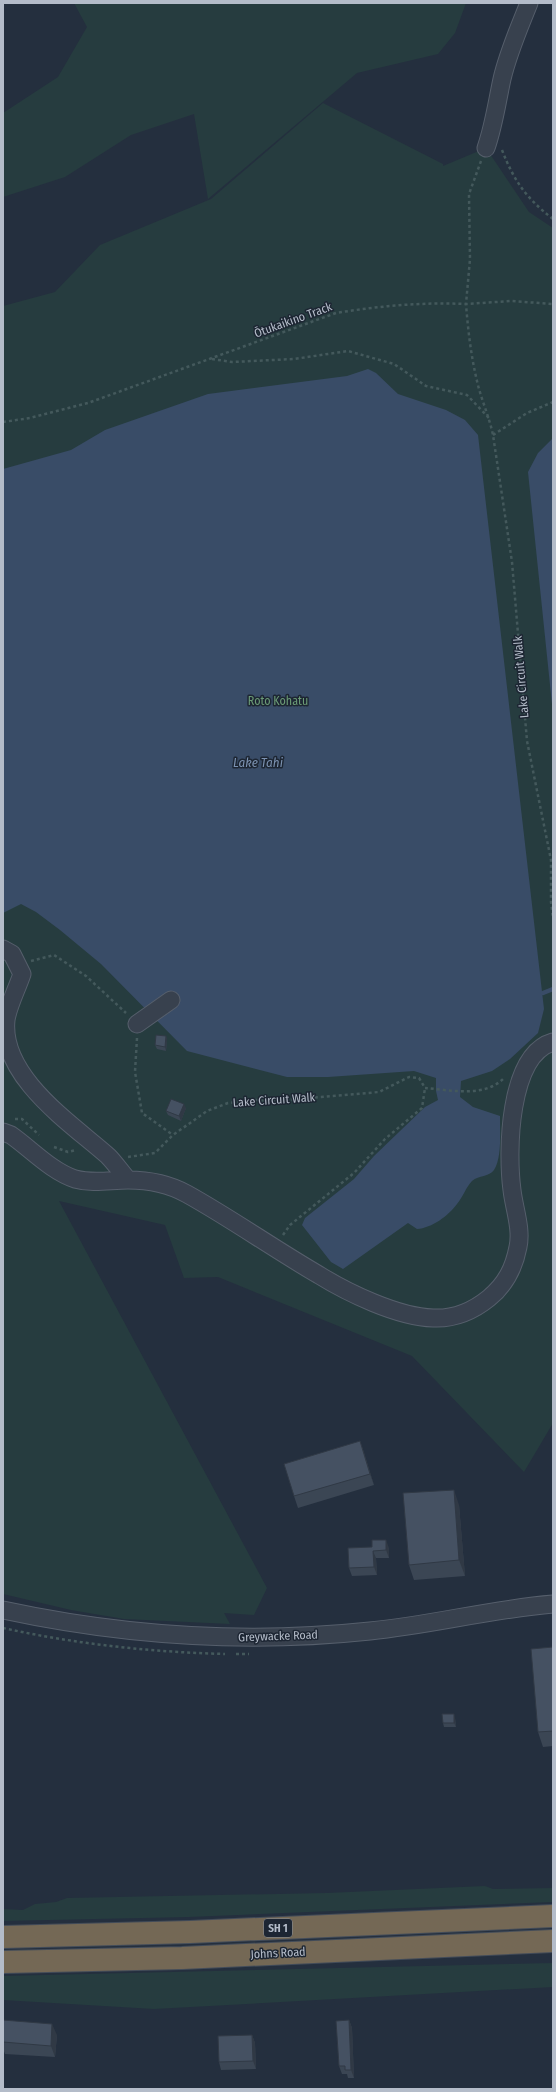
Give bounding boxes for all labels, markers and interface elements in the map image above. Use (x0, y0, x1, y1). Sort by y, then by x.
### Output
street label: Ōtukaikino Track (252, 299, 334, 341)
street label: Lake Circuit Walk (510, 635, 532, 719)
park label: Roto Kohatu (248, 694, 308, 708)
water label: Lake Tahi (233, 755, 284, 770)
street label: Lake Circuit Walk (232, 1090, 316, 1110)
street label: Greywacke Road (238, 1628, 318, 1644)
road number: SH 1 (264, 1919, 292, 1937)
street label: Johns Road (250, 1945, 306, 1961)

